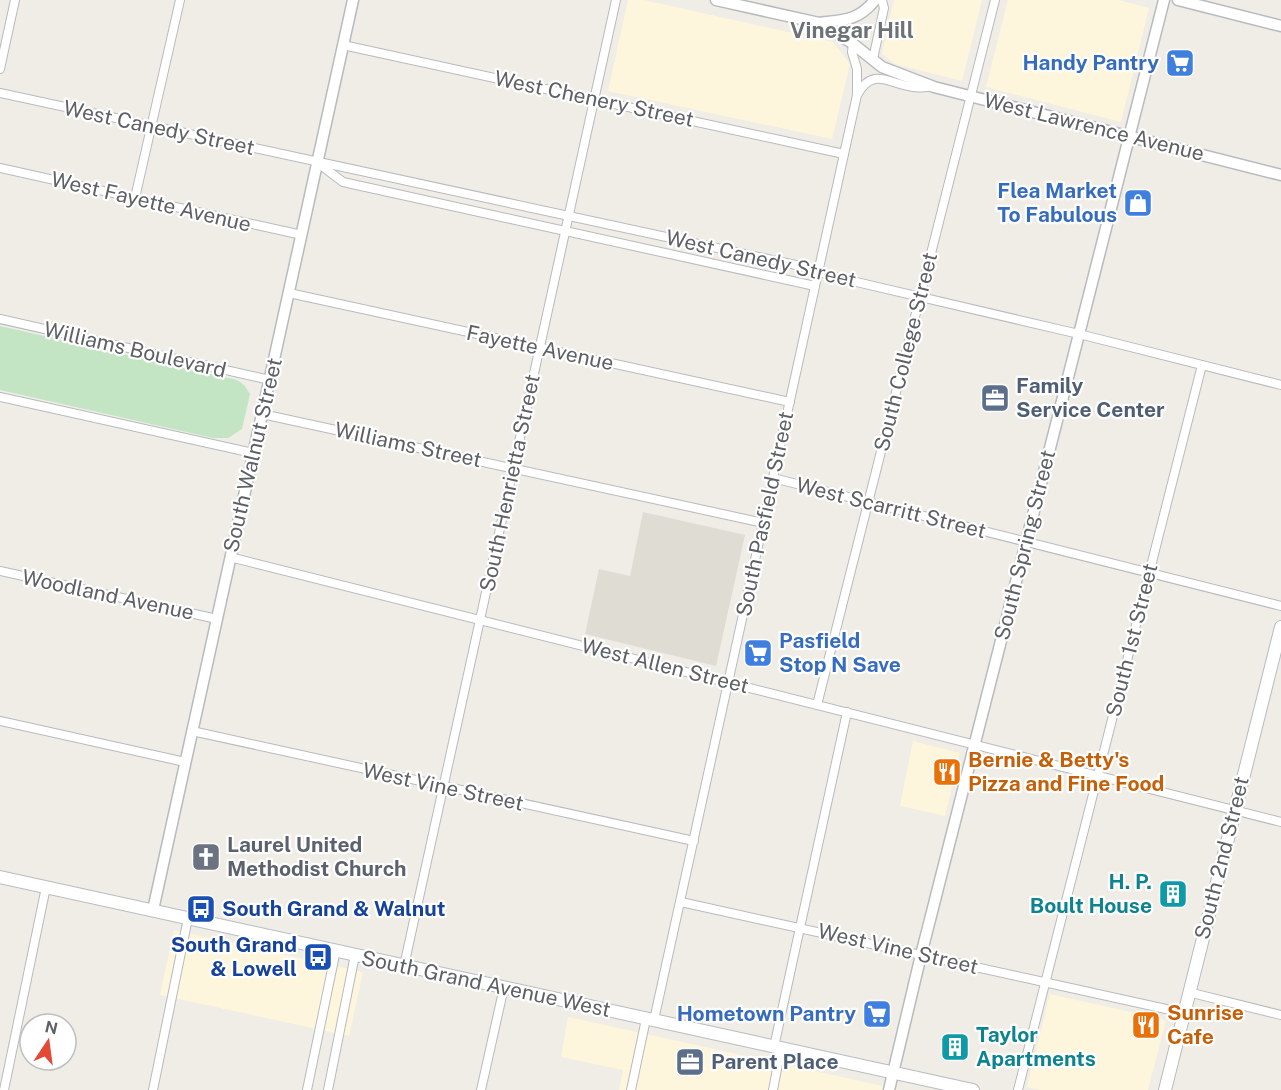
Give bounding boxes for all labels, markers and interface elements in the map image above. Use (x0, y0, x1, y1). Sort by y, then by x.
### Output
district label: Vinegar Hill (790, 17, 914, 43)
supermarket icon: Handy Pantry (1164, 47, 1196, 79)
place label: Handy Pantry (1022, 50, 1159, 75)
street label: West Chenery Street (492, 65, 696, 132)
street label: West Lawrence Avenue (981, 87, 1207, 166)
street label: West Canedy Street (61, 95, 257, 160)
street label: West Fayette Avenue (49, 166, 254, 237)
place label: Flea Market To Fabulous (997, 178, 1117, 227)
shop icon: Flea Market To Fabulous (1122, 187, 1154, 219)
street label: West Canedy Street (663, 224, 859, 293)
street label: South College Street (869, 250, 942, 454)
street label: Williams Boulevard (41, 316, 229, 383)
street label: Fayette Avenue (464, 320, 616, 375)
street label: South Walnut Street (218, 355, 287, 555)
street label: South Henrietta Street (474, 372, 545, 594)
place label: Family Service Center (1016, 373, 1165, 422)
office icon: Family Service Center (979, 382, 1011, 414)
street label: South Pasfield Street (731, 409, 798, 619)
street label: Williams Street (332, 417, 484, 472)
street label: South Spring Street (989, 447, 1060, 643)
street label: West Scarritt Street (794, 472, 989, 543)
street label: South 1st Street (1100, 561, 1163, 719)
street label: Woodland Avenue (20, 564, 196, 625)
place label: Pasfield Stop N Save (779, 628, 901, 677)
street label: West Allen Street (579, 633, 751, 698)
supermarket icon: Pasfield Stop N Save (742, 637, 774, 669)
place label: Bernie & Betty's Pizza and Fine Food (968, 747, 1164, 796)
restaurant icon: Bernie & Betty's Pizza and Fine Food (931, 756, 963, 788)
street label: West Vine Street (360, 757, 526, 816)
street label: South 2nd Street (1189, 774, 1254, 942)
place label: Laurel United Methodist Church (227, 832, 407, 881)
church icon: Laurel United Methodist Church (190, 841, 222, 873)
place label: H. P. Boult House (1030, 869, 1152, 918)
building icon: H. P. Boult House (1157, 878, 1189, 910)
bus stop icon: South Grand & Walnut (185, 893, 217, 925)
place label: South Grand & Walnut (222, 896, 446, 921)
street label: West Vine Street (815, 918, 981, 979)
place label: South Grand & Lowell (171, 932, 297, 981)
bus stop icon: South Grand & Lowell (302, 941, 334, 973)
street label: South Grand Avenue West (359, 945, 613, 1022)
supermarket icon: Hometown Pantry (861, 998, 893, 1030)
place label: Sunrise Cafe (1167, 1000, 1244, 1049)
place label: Hometown Pantry (677, 1001, 856, 1026)
restaurant icon: Sunrise Cafe (1130, 1009, 1162, 1041)
north arrow (18, 1012, 78, 1072)
text: N (43, 1017, 59, 1039)
place label: Taylor Apartments (976, 1022, 1096, 1071)
building icon: Taylor Apartments (939, 1031, 971, 1063)
office icon: Parent Place (674, 1046, 706, 1078)
place label: Parent Place (711, 1049, 839, 1074)

